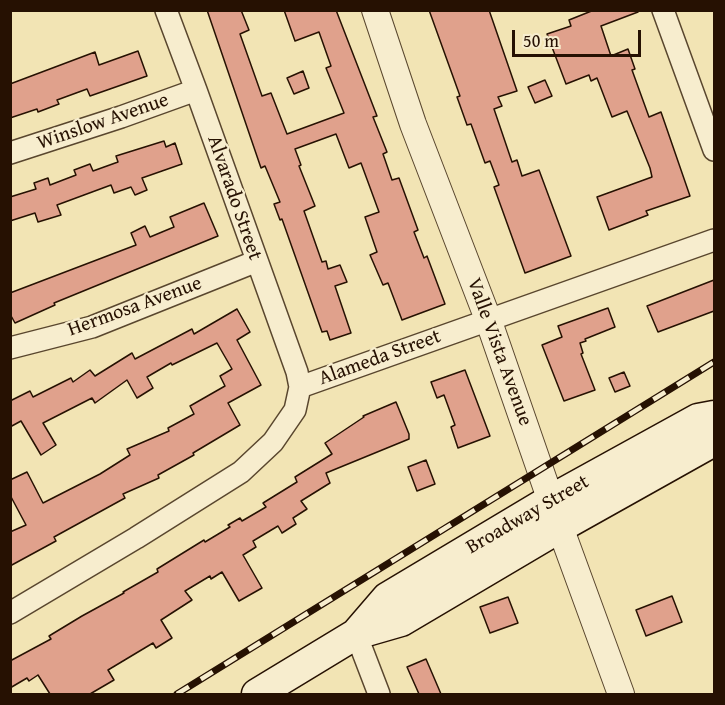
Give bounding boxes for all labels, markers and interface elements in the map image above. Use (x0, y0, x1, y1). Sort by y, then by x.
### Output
scale bar (515, 18, 644, 56)
text: 50 m (523, 27, 559, 54)
street label: Winslow Avenue (34, 88, 172, 156)
street label: Alvarado Street (201, 133, 267, 263)
street label: Hermosa Avenue (65, 272, 205, 342)
street label: Valle Vista Avenue (461, 275, 537, 429)
street label: Alameda Street (316, 325, 444, 391)
street label: Broadway Street (462, 470, 594, 560)

